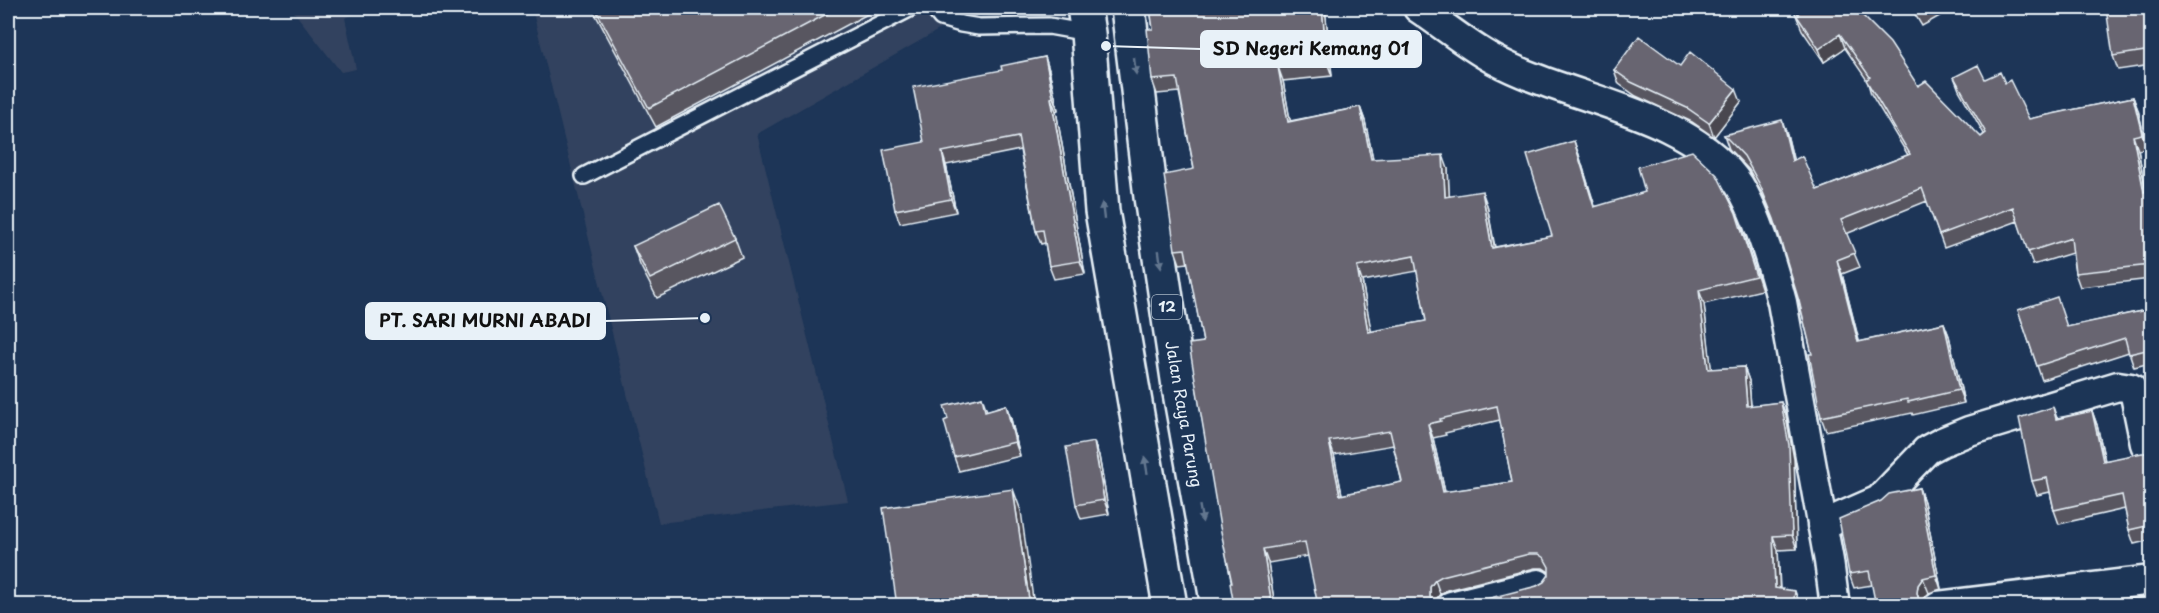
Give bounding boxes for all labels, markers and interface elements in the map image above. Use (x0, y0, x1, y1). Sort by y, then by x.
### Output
callout: SD Negeri Kemang 01 (1201, 31, 1421, 67)
text: SD Negeri Kemang 01 (1213, 34, 1410, 61)
one-way arrow (1130, 56, 1139, 75)
one-way arrow (1098, 201, 1107, 220)
one-way arrow (1155, 250, 1164, 269)
road number: 12 (1152, 295, 1182, 319)
callout: PT. SARI MURNI ABADI (366, 303, 605, 339)
text: PT. SARI MURNI ABADI (379, 306, 591, 333)
street label: Jalan Raya Parung (1160, 339, 1210, 489)
one-way arrow (1141, 455, 1150, 474)
one-way arrow (1197, 504, 1206, 523)

